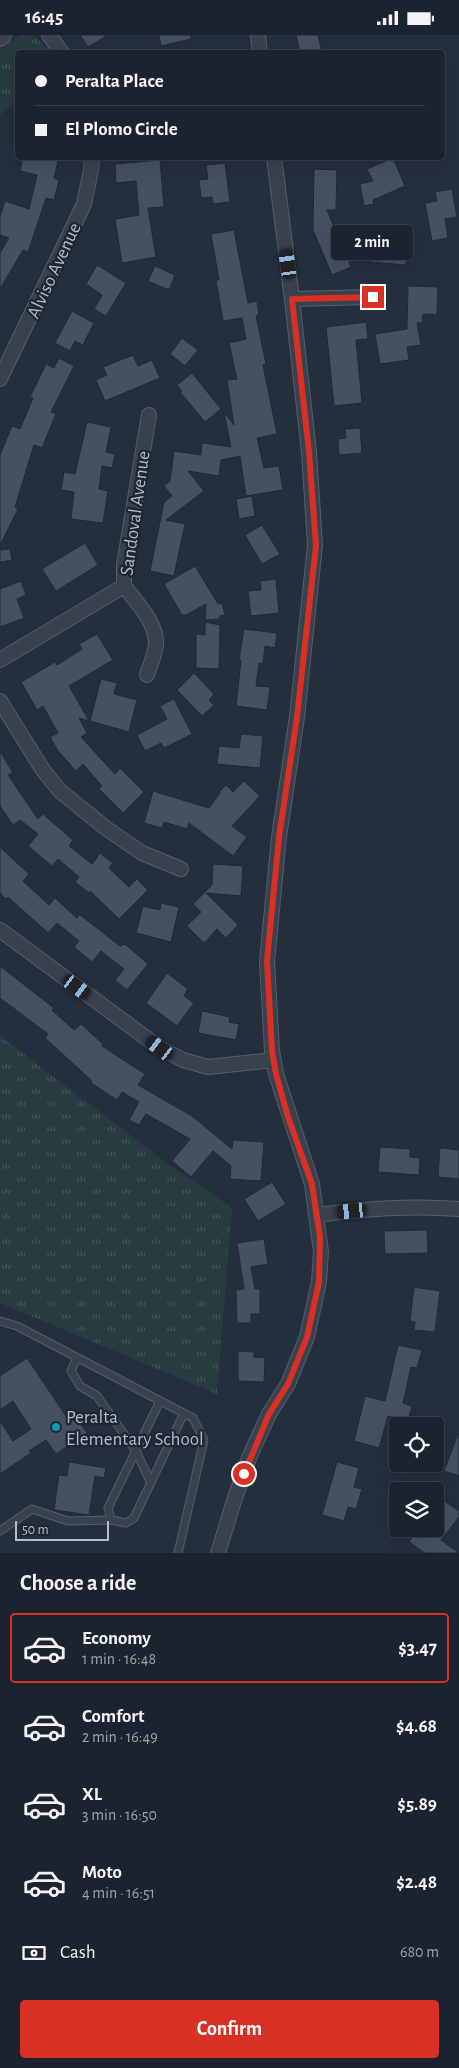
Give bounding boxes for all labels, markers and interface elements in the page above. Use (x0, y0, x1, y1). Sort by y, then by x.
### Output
text: 16:45 (25, 8, 63, 27)
text: Peralta Place (65, 72, 164, 91)
text: El Plomo Circle (65, 120, 178, 139)
street label: Alviso Avenue (24, 220, 85, 321)
callout: 2 min (332, 225, 414, 259)
text: 2 min (354, 234, 390, 250)
car (278, 248, 297, 280)
route end (362, 286, 384, 308)
street label: Sandoval Avenue (117, 450, 154, 577)
car (60, 972, 93, 1002)
car (143, 1033, 176, 1063)
car (336, 1202, 367, 1220)
place label: Peralta Elementary School (66, 1408, 204, 1449)
map controls (389, 1417, 444, 1537)
button: locate (389, 1417, 444, 1472)
marker: Peralta Elementary School (50, 1421, 62, 1433)
route start (233, 1463, 255, 1485)
button: layers (389, 1482, 444, 1537)
scale bar (15, 1518, 109, 1541)
text: 50 m (22, 1523, 49, 1537)
text: Choose a ride (20, 1572, 136, 1594)
icon: car (22, 1626, 67, 1671)
text: Economy (82, 1629, 151, 1648)
text: $3.47 (398, 1639, 437, 1658)
text: 1 min · 16:48 (82, 1651, 156, 1667)
icon: car (22, 1704, 67, 1749)
text: Comfort (82, 1707, 144, 1726)
text: $4.68 (396, 1717, 437, 1736)
text: 2 min · 16:49 (82, 1729, 158, 1745)
icon: car (22, 1782, 67, 1827)
text: XL (82, 1785, 102, 1804)
text: $5.89 (397, 1795, 437, 1814)
text: 3 min · 16:50 (82, 1807, 157, 1823)
icon: car (22, 1860, 67, 1905)
text: Moto (82, 1863, 122, 1882)
text: $2.48 (396, 1873, 437, 1892)
text: 4 min · 16:51 (82, 1885, 155, 1901)
icon: cash (20, 1939, 48, 1967)
text: Cash (60, 1943, 96, 1962)
text: 680 m (400, 1944, 439, 1960)
button: Confirm (20, 2000, 439, 2058)

